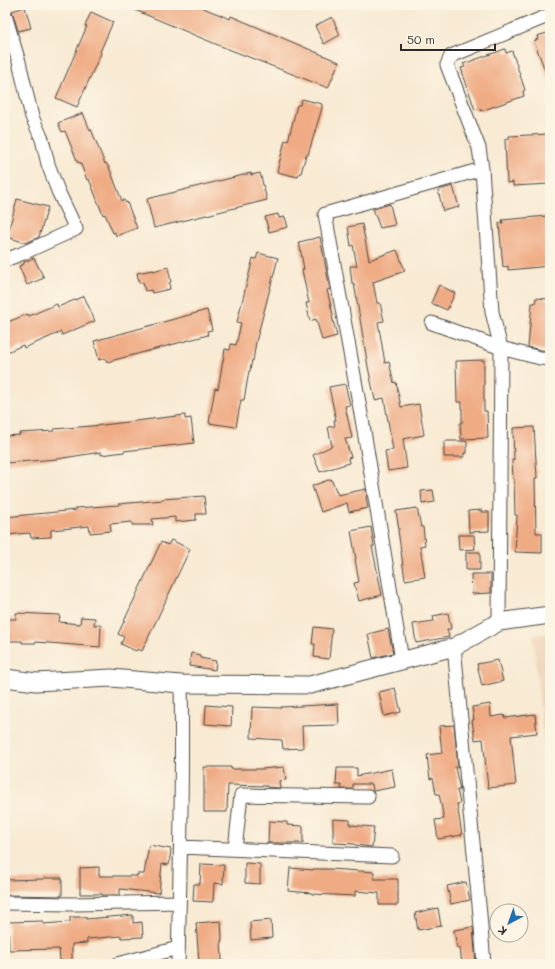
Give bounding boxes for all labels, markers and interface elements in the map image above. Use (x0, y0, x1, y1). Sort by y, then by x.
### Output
scale bar (401, 26, 495, 52)
text: 50 m (407, 31, 435, 47)
north arrow (489, 903, 529, 943)
text: K (494, 923, 510, 939)

